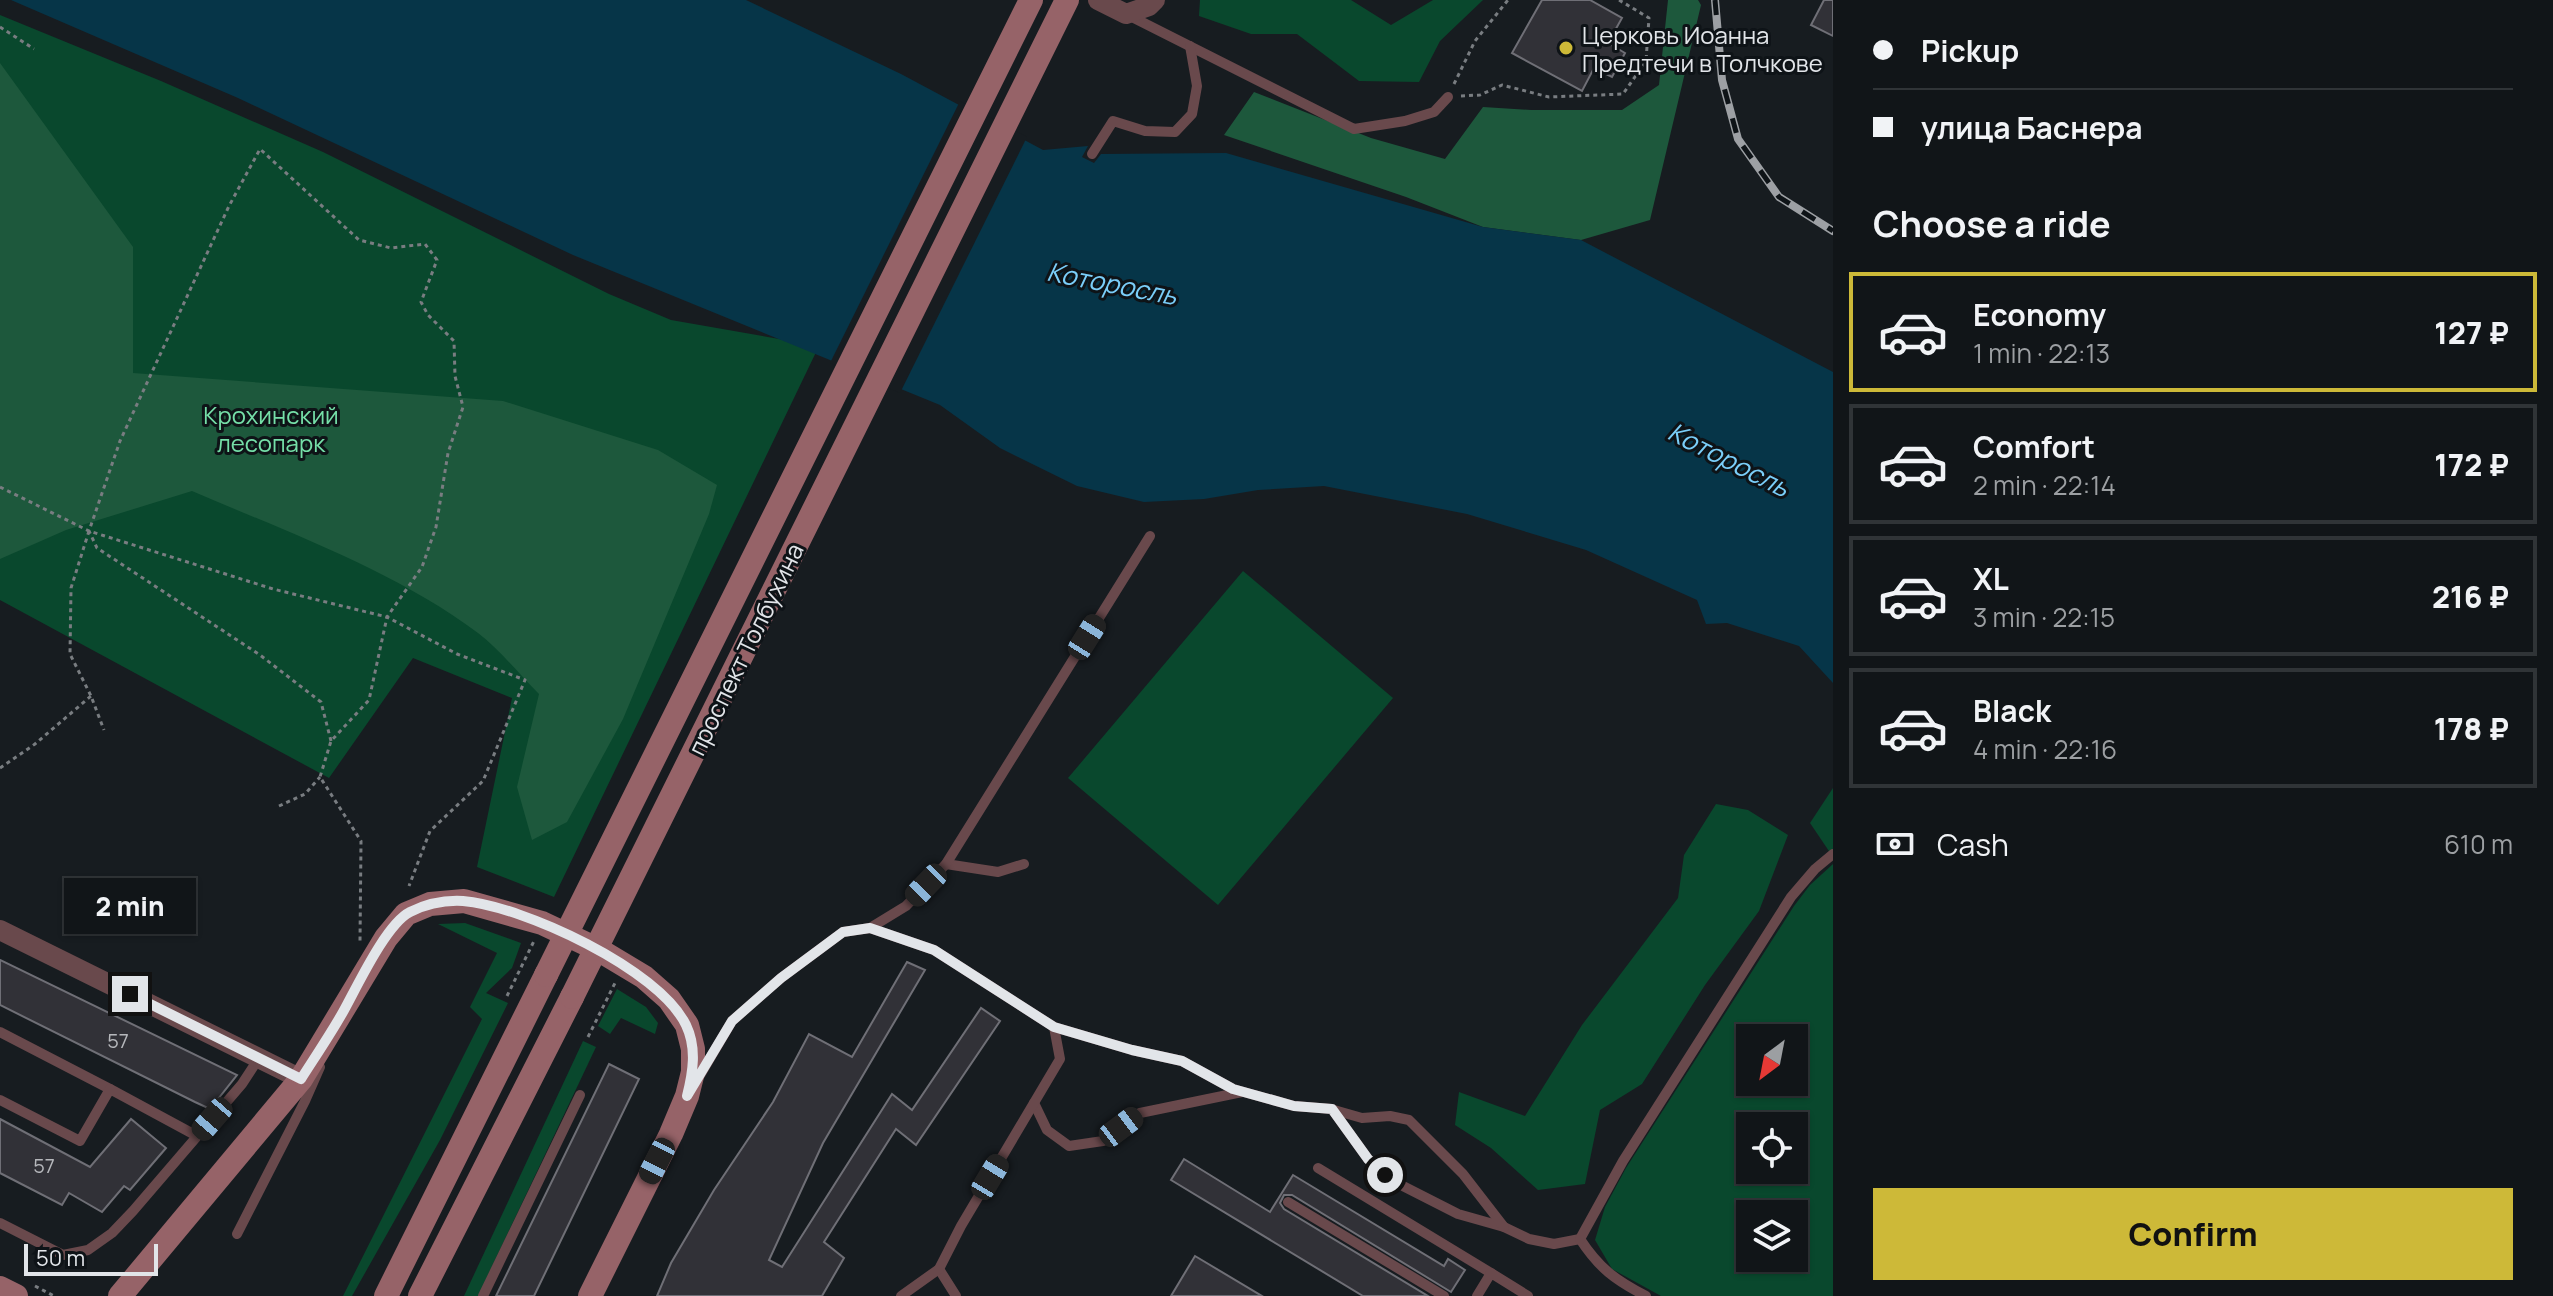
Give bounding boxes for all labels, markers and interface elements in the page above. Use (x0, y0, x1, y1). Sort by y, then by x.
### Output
place label: Церковь Иоанна Предтечи в Толчкове (1582, 18, 1823, 79)
text: Pickup (1921, 30, 2019, 71)
marker: Церковь Иоанна Предтечи в Толчкове (1557, 39, 1575, 57)
text: улица Баснера (1921, 107, 2143, 148)
text: Choose a ride (1873, 199, 2111, 248)
water label: Которосль (1044, 253, 1181, 313)
text: Economy (1973, 294, 2106, 335)
icon: car (1877, 296, 1949, 368)
text: 127 ₽ (2434, 312, 2509, 353)
text: 1 min · 22:13 (1973, 335, 2110, 371)
park label: Крохинский лесопарк (203, 398, 339, 459)
water label: Которосль (1662, 413, 1797, 505)
text: Comfort (1973, 426, 2095, 467)
icon: car (1877, 428, 1949, 500)
text: 172 ₽ (2434, 444, 2509, 485)
text: 2 min · 22:14 (1973, 467, 2116, 503)
street label: проспект Толбухина (679, 537, 811, 761)
text: XL (1973, 558, 2009, 599)
icon: car (1877, 560, 1949, 632)
text: 216 ₽ (2432, 576, 2509, 617)
text: 3 min · 22:15 (1973, 599, 2115, 635)
car (1064, 610, 1110, 664)
text: Black (1973, 690, 2051, 731)
icon: car (1877, 692, 1949, 764)
text: 178 ₽ (2434, 708, 2509, 749)
text: 4 min · 22:16 (1973, 731, 2117, 767)
icon: cash (1873, 822, 1917, 866)
text: Cash (1937, 824, 2009, 865)
text: 610 m (2444, 826, 2513, 862)
car (901, 859, 951, 911)
callout: 2 min (64, 878, 196, 934)
text: 2 min (96, 888, 164, 924)
route end (112, 976, 148, 1012)
north arrow (1736, 1024, 1808, 1096)
map controls (1736, 1024, 1808, 1272)
house number: 57 (107, 1027, 129, 1054)
car (187, 1093, 237, 1145)
car (1095, 1103, 1147, 1151)
button: locate (1736, 1112, 1808, 1184)
car (635, 1134, 679, 1188)
car (967, 1150, 1013, 1204)
house number: 57 (33, 1152, 55, 1179)
route start (1367, 1157, 1403, 1193)
button: Confirm (1873, 1188, 2513, 1280)
button: layers (1736, 1200, 1808, 1272)
scale bar (24, 1240, 158, 1276)
text: 50 m (36, 1243, 85, 1273)

